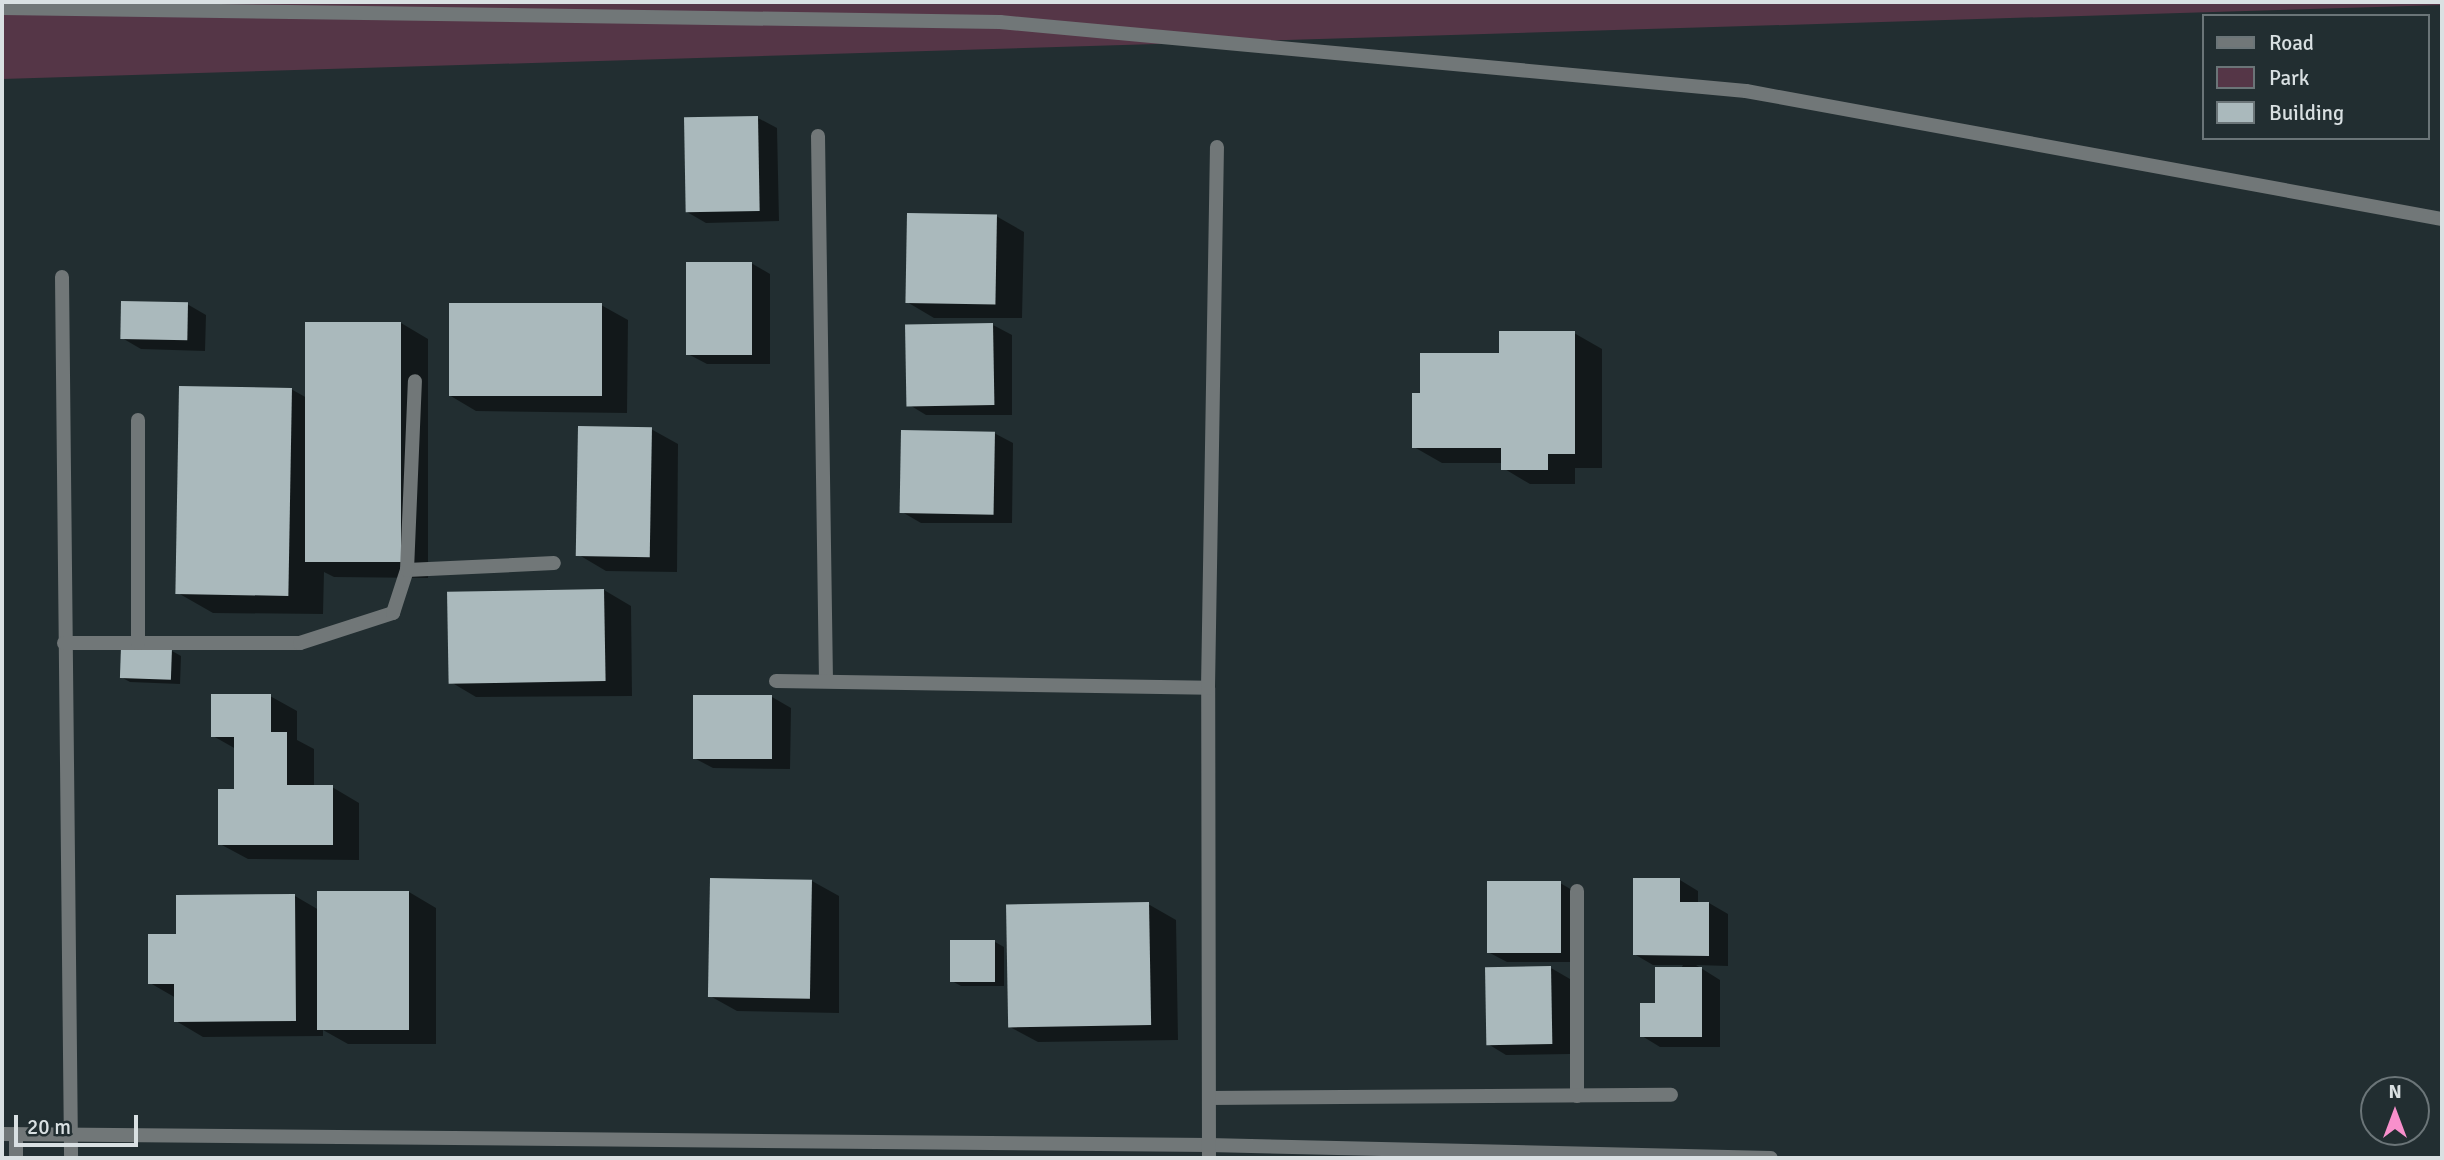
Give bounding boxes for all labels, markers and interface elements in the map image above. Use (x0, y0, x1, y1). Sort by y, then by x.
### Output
legend (2202, 14, 2430, 140)
text: Road (2269, 30, 2314, 56)
text: Park (2269, 65, 2309, 91)
text: Building (2269, 100, 2344, 126)
north arrow (2360, 1076, 2430, 1146)
text: N (2388, 1080, 2402, 1104)
scale bar (18, 1100, 142, 1144)
text: 20 m (27, 1114, 71, 1140)

